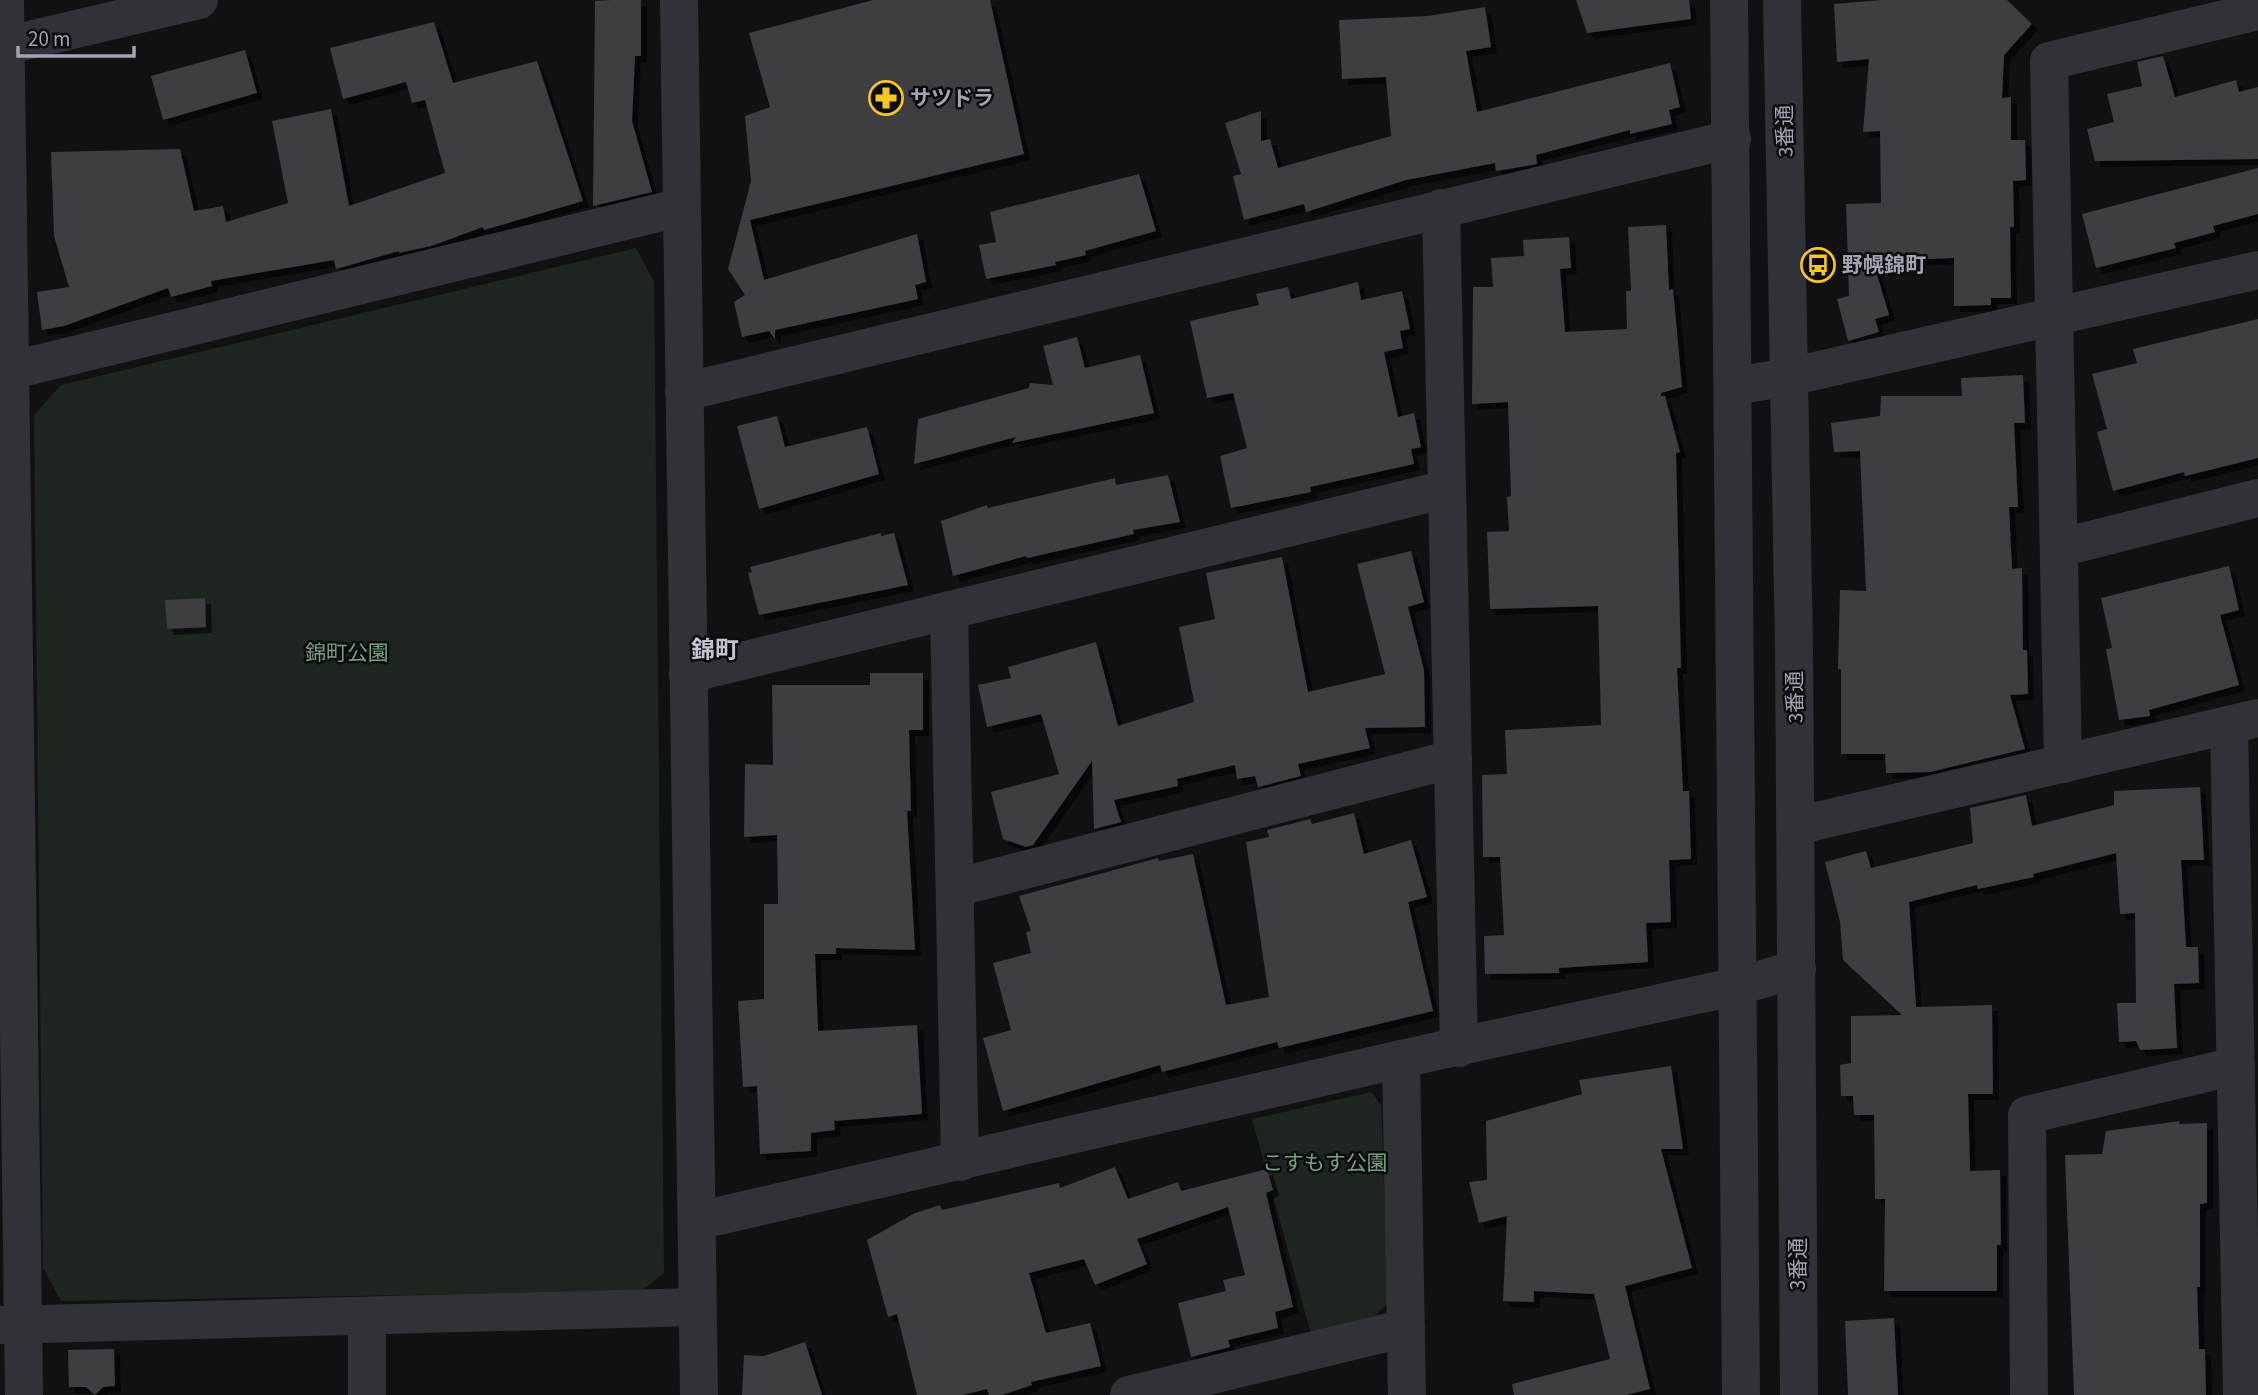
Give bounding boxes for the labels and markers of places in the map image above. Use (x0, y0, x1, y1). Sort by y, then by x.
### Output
pharmacy icon: サツドラ (867, 79, 905, 117)
place label: サツドラ (910, 83, 994, 113)
bus stop icon: 野幌錦町 (1799, 246, 1837, 284)
place label: 野幌錦町 (1842, 250, 1926, 280)

